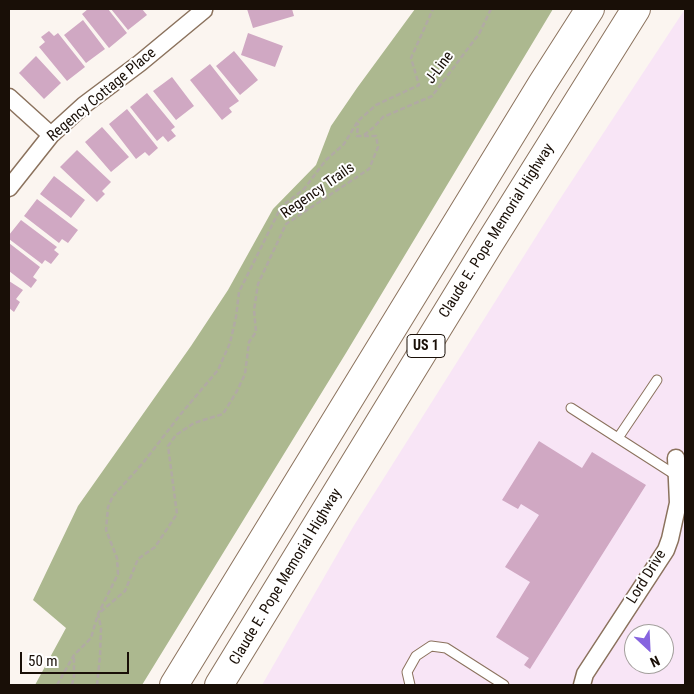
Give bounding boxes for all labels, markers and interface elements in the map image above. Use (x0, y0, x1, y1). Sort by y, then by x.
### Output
street label: Regency Cottage Place (44, 44, 160, 146)
street label: J-Line (422, 48, 458, 88)
street label: Claude E. Pope Memorial Highway (436, 140, 558, 322)
street label: Regency Trails (278, 159, 358, 223)
road number: US 1 (407, 334, 445, 358)
street label: Claude E. Pope Memorial Highway (226, 486, 346, 668)
street label: Lord Drive (623, 547, 671, 607)
north arrow (624, 624, 674, 674)
scale bar (22, 642, 131, 674)
text: 50 m (28, 652, 58, 670)
text: N (648, 653, 662, 671)

